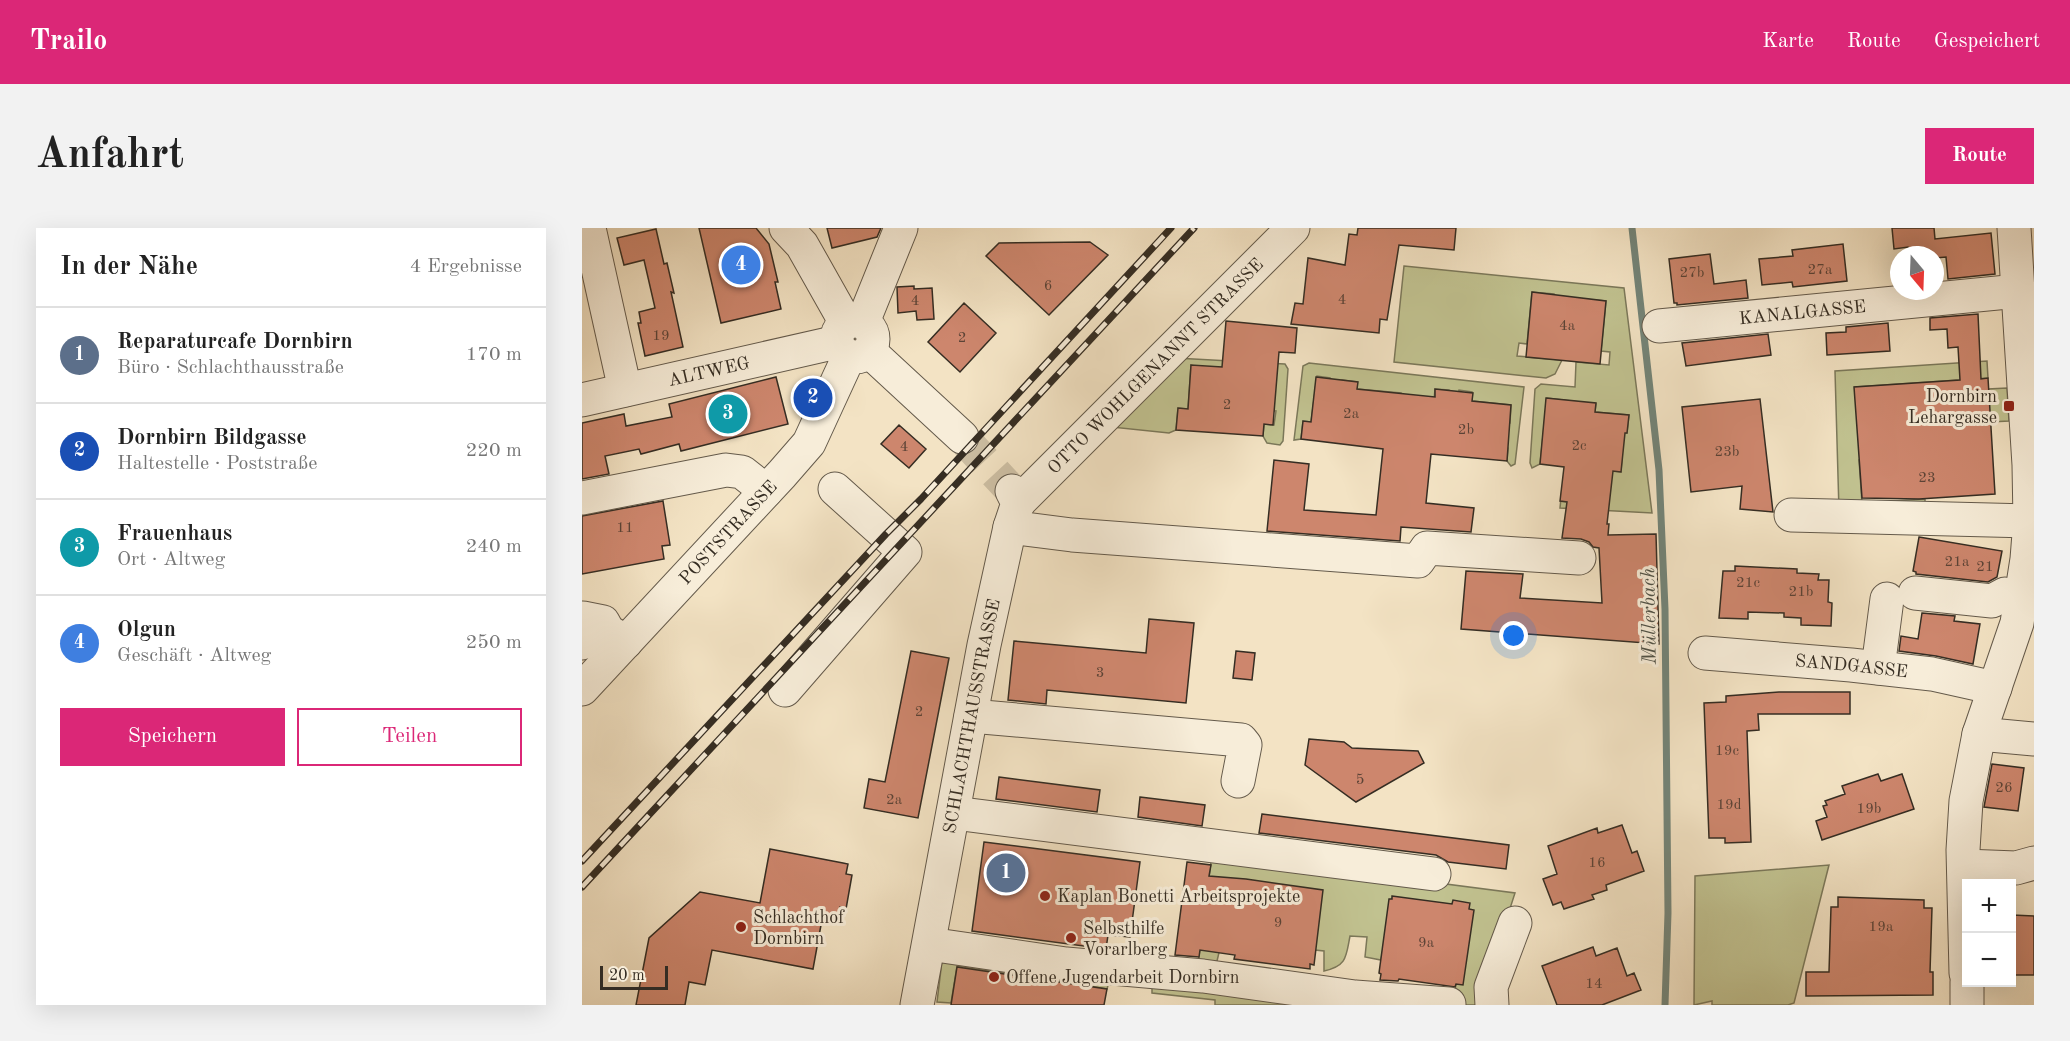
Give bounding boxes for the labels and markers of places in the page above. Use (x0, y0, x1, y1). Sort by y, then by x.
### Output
pin: 4 (722, 243, 760, 288)
pin: 2 (794, 376, 832, 420)
place label: Dornbirn Lehargasse (1908, 388, 1997, 427)
pin: 3 (708, 392, 748, 436)
marker: Dornbirn Lehargasse (2002, 399, 2016, 413)
pin: 1 (986, 850, 1026, 896)
place label: Kaplan Bonetti Arbeitsprojekte (1057, 888, 1300, 906)
marker: Kaplan Bonetti Arbeitsprojekte (1038, 889, 1052, 903)
place label: Schlachthof Dornbirn (753, 909, 845, 948)
marker: Schlachthof Dornbirn (734, 920, 748, 934)
place label: Selbsthilfe Vorarlberg (1083, 920, 1167, 959)
marker: Selbsthilfe Vorarlberg (1064, 931, 1078, 945)
place label: Offene Jugendarbeit Dornbirn (1006, 969, 1240, 987)
marker: Offene Jugendarbeit Dornbirn (987, 970, 1001, 984)

